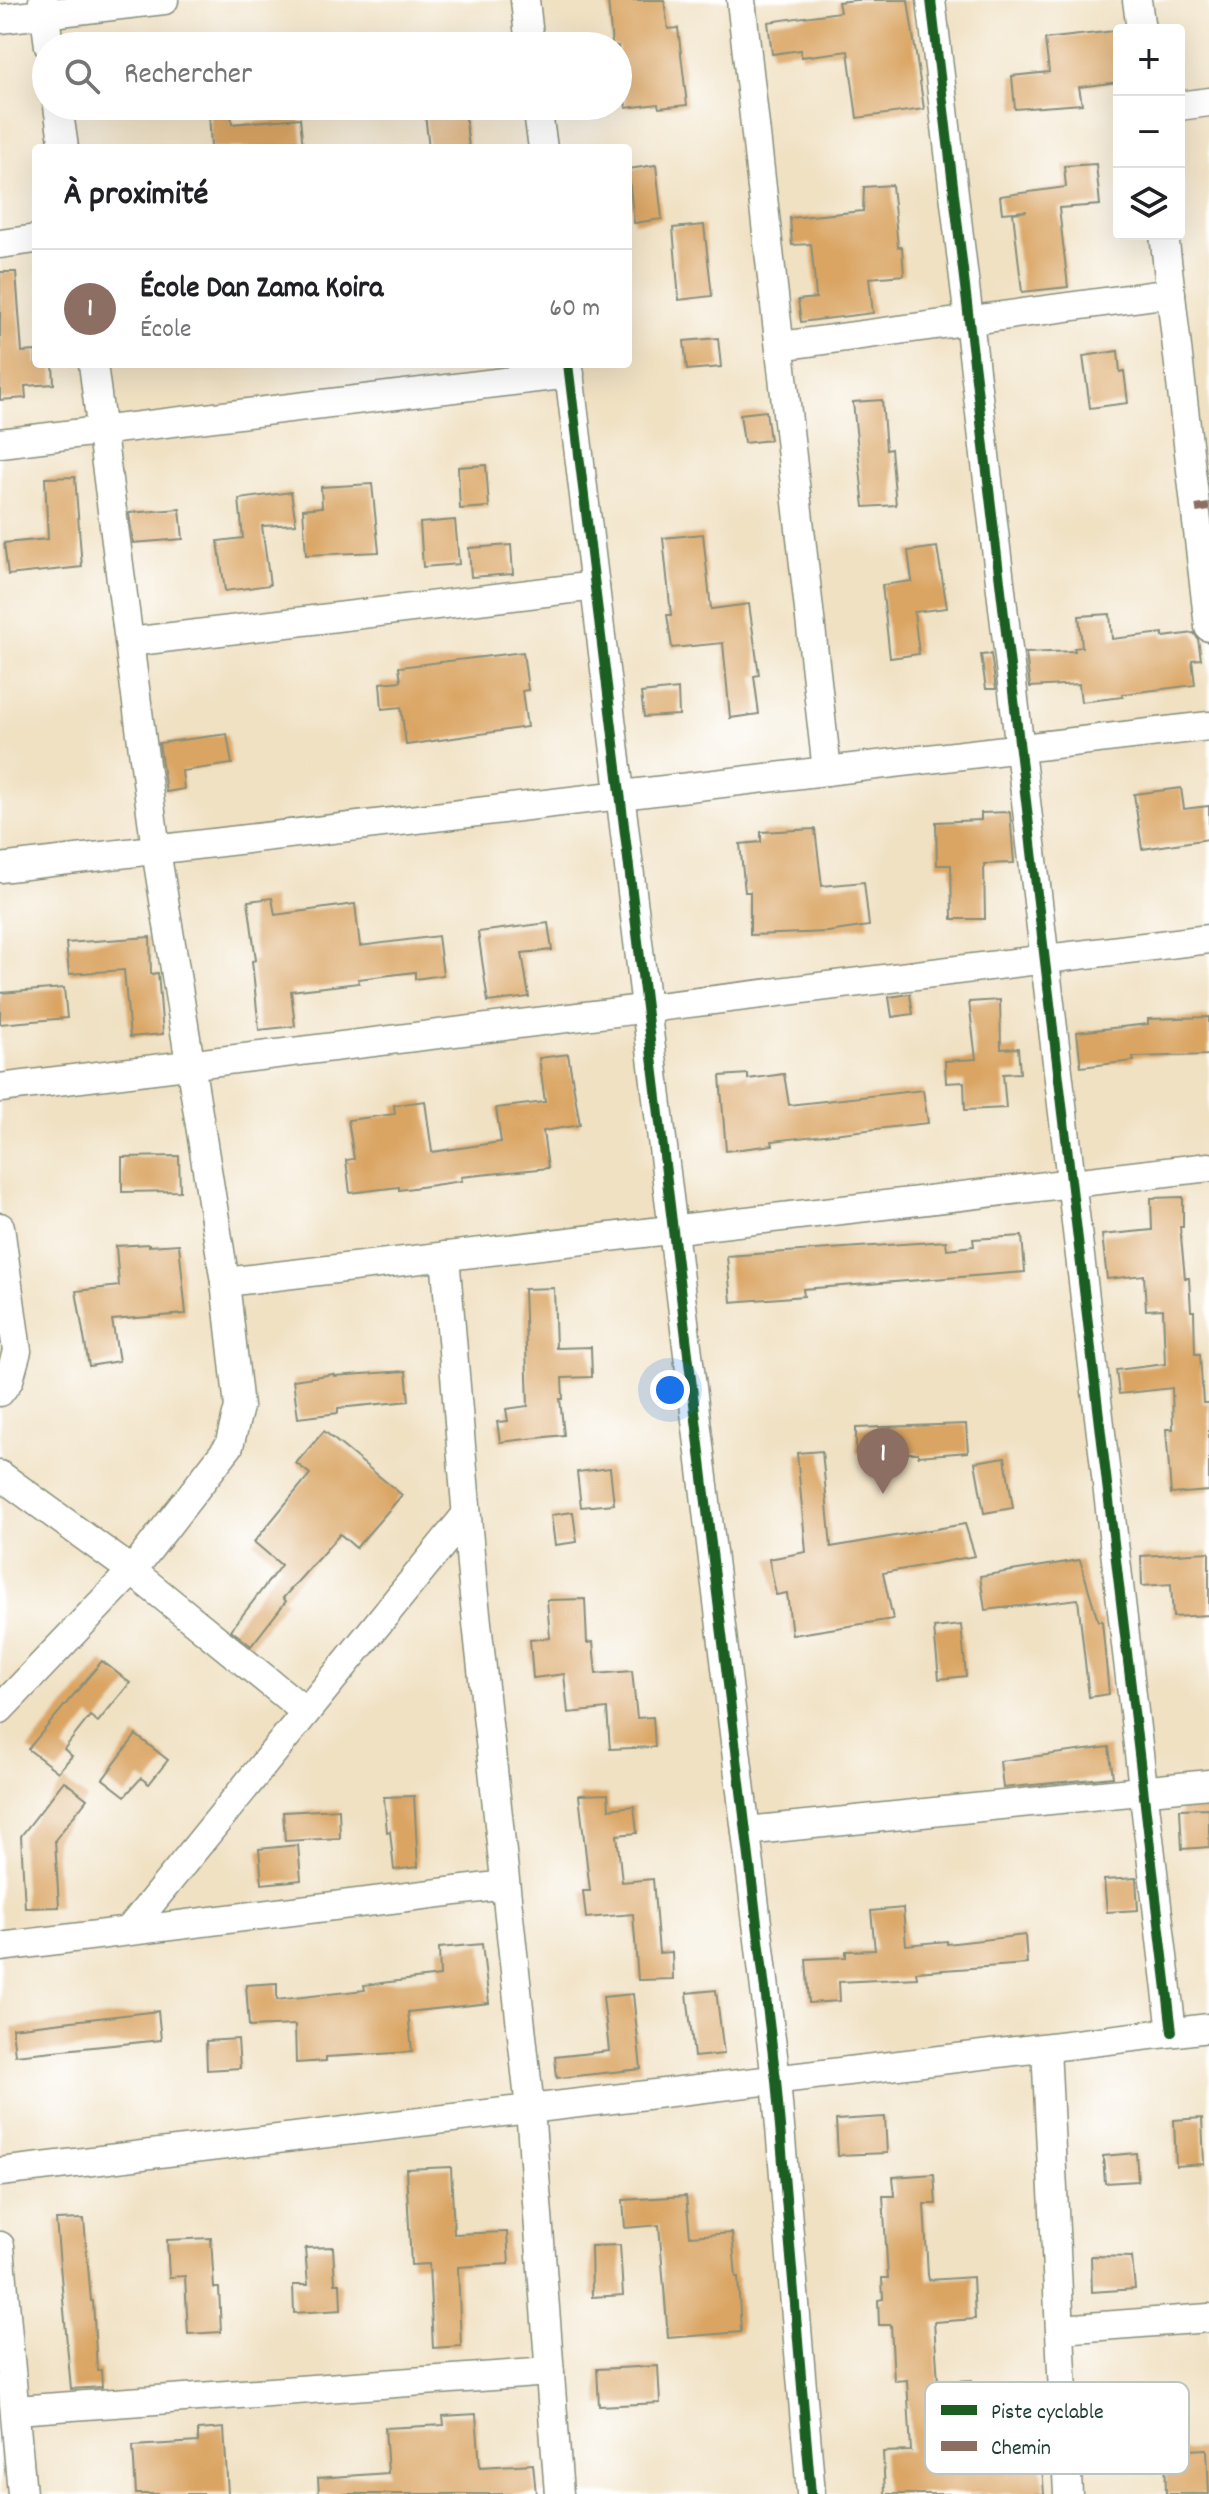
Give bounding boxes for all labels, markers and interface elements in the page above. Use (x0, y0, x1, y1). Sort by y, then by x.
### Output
map controls (1113, 24, 1185, 240)
button: + (1113, 24, 1185, 96)
search box (32, 32, 632, 120)
icon: search (60, 54, 104, 98)
text: Rechercher (124, 55, 252, 98)
button: − (1113, 96, 1185, 168)
button: layers (1113, 168, 1185, 240)
text: À proximité (64, 172, 208, 221)
text: École Dan Zama Koira (140, 269, 383, 312)
text: 1 (87, 291, 93, 328)
text: 60 m (549, 291, 600, 328)
text: École (140, 312, 191, 349)
your location (650, 1370, 690, 1410)
pin: 1 (857, 1428, 909, 1494)
legend (925, 2382, 1189, 2474)
text: Piste cyclable (991, 2398, 1104, 2429)
text: Chemin (991, 2434, 1051, 2465)

